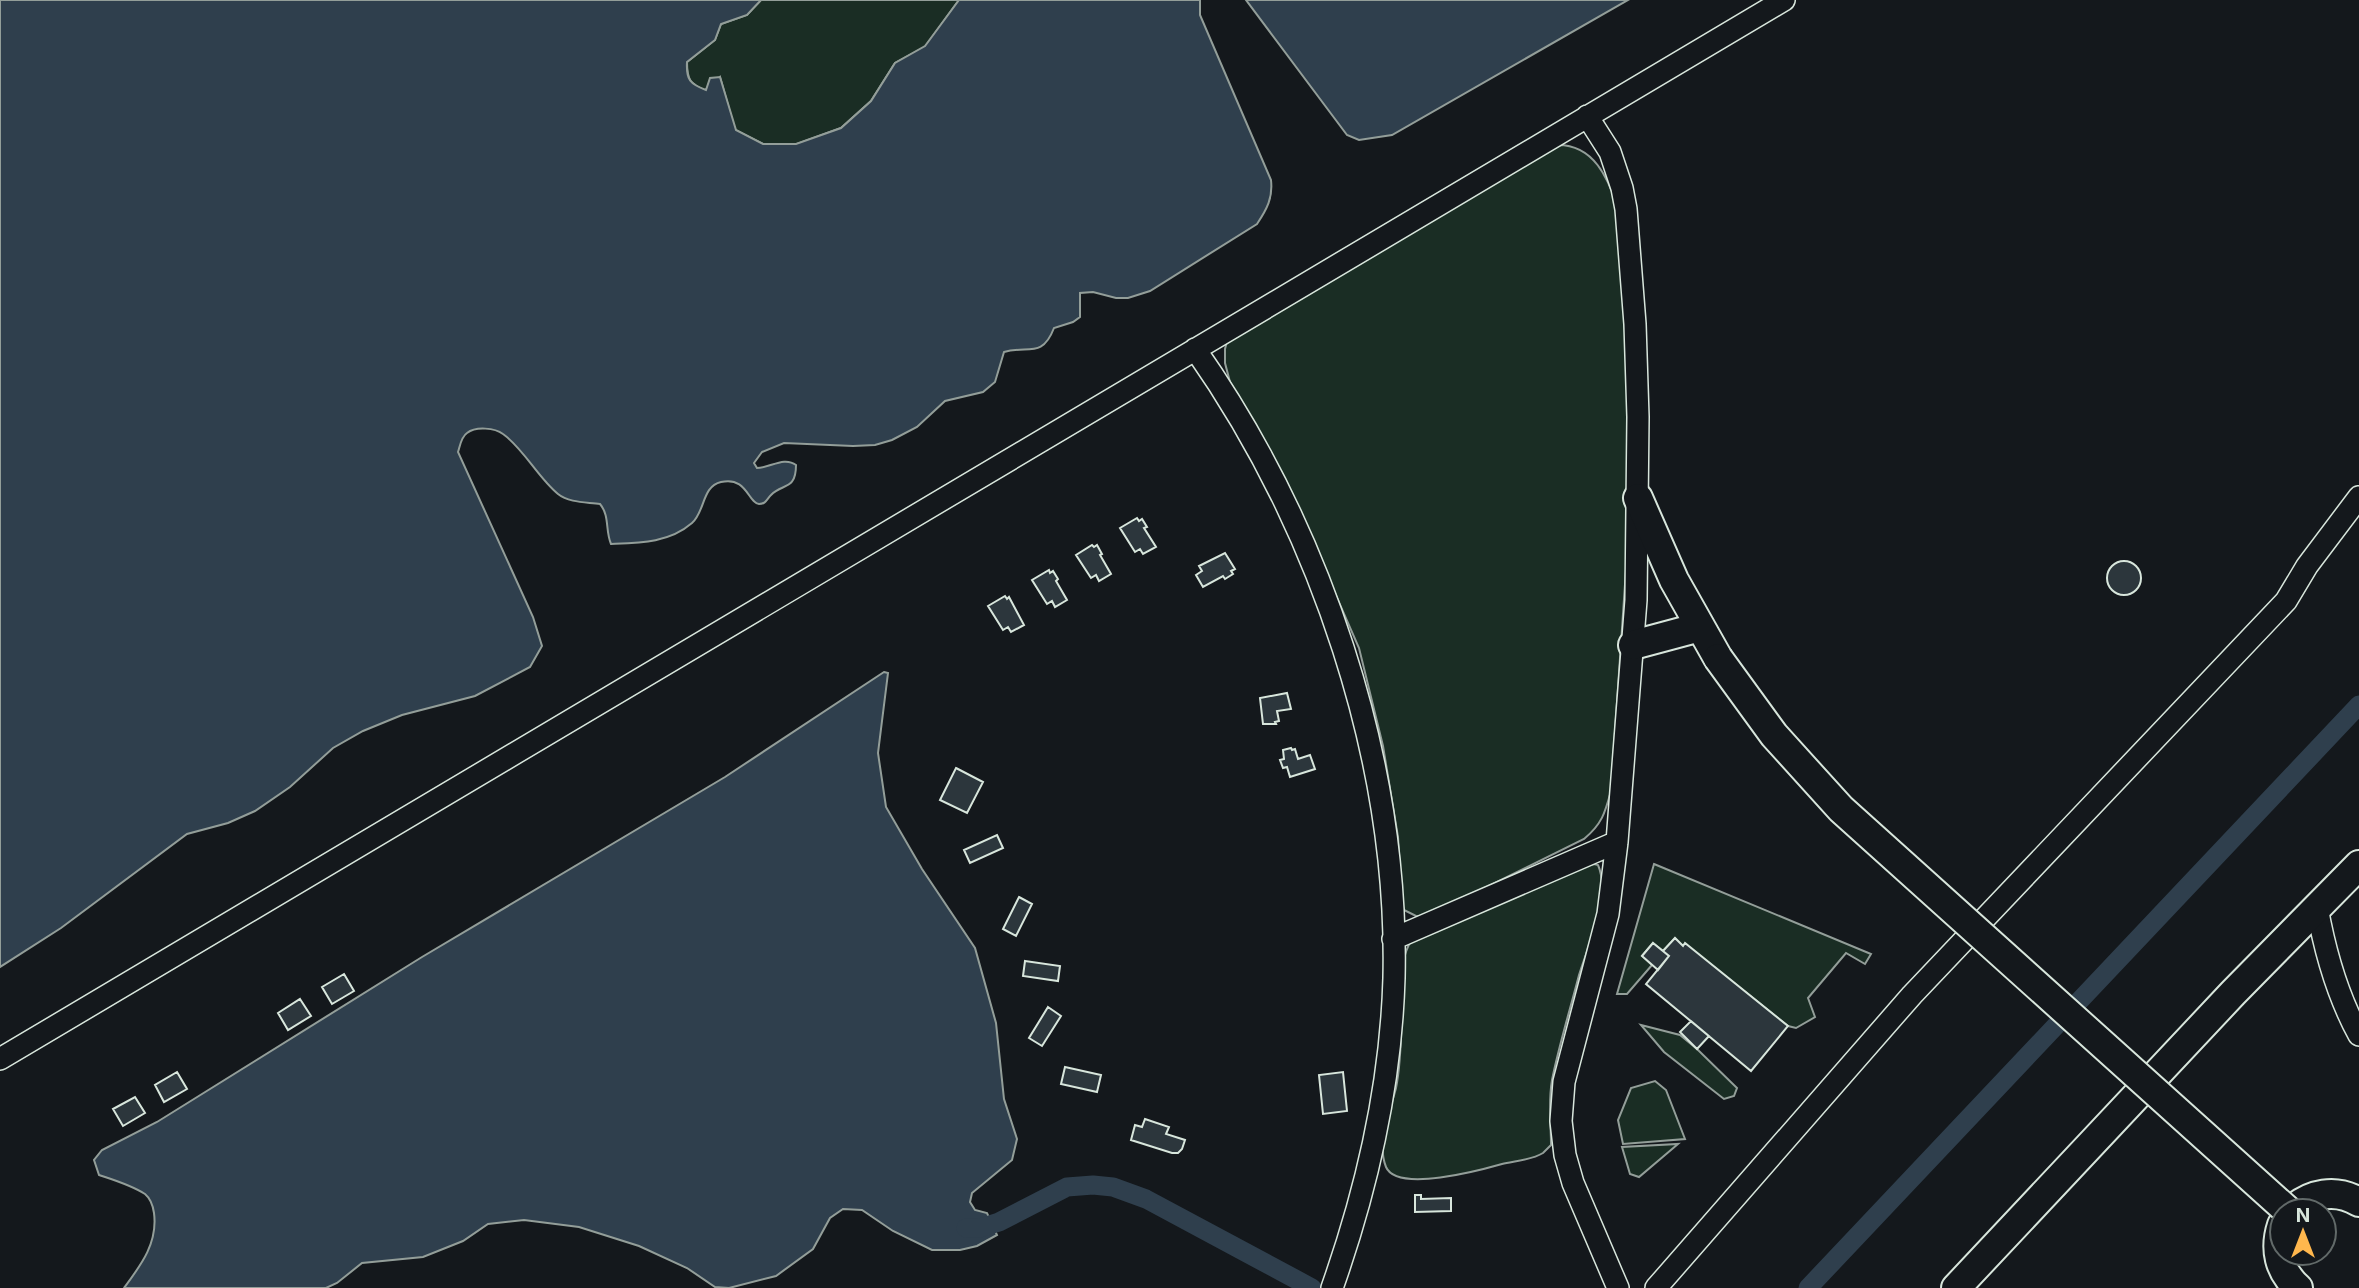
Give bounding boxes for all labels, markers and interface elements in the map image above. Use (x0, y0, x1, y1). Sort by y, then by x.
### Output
north arrow (2268, 1197, 2338, 1267)
text: N (2296, 1204, 2310, 1227)

